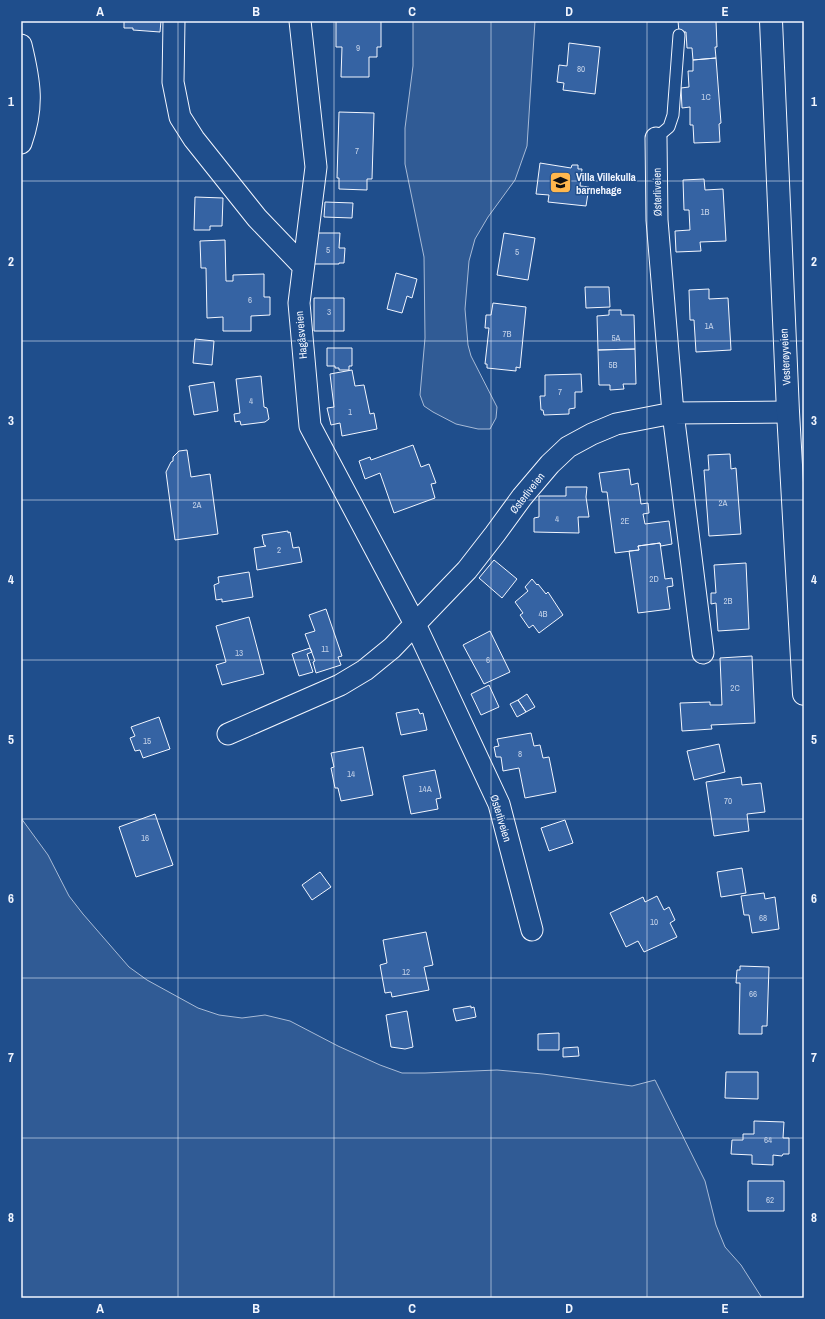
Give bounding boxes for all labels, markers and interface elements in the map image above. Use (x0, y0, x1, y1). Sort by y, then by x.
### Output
text: A (96, 3, 104, 20)
text: B (252, 3, 260, 20)
text: C (408, 3, 416, 20)
text: D (565, 3, 573, 20)
text: E (721, 3, 729, 20)
house number: 9 (356, 42, 360, 54)
house number: 80 (577, 63, 585, 75)
house number: 1C (701, 91, 711, 103)
text: 1 (8, 93, 14, 110)
text: 1 (811, 93, 817, 110)
house number: 7 (355, 145, 359, 157)
street label: Østerliveien (650, 168, 664, 216)
school or university icon: Villa Villekulla barnehage (547, 170, 573, 196)
place label: Villa Villekulla barnehage (576, 170, 636, 197)
house number: 1B (700, 206, 710, 218)
house number: 5 (326, 244, 330, 256)
house number: 5 (515, 246, 519, 258)
text: 2 (8, 253, 14, 270)
text: 2 (811, 253, 817, 270)
house number: 6 (248, 294, 252, 306)
house number: 3 (327, 306, 331, 318)
street label: Hagåsveien (292, 310, 310, 360)
house number: 1A (704, 320, 714, 332)
house number: 7B (502, 328, 512, 340)
street label: Vesterøyveien (777, 328, 793, 386)
house number: 5A (611, 332, 621, 344)
house number: 5B (608, 359, 618, 371)
house number: 7 (558, 386, 562, 398)
house number: 4 (249, 395, 253, 407)
house number: 1 (348, 406, 352, 418)
text: 3 (8, 412, 14, 429)
text: 3 (811, 412, 817, 429)
street label: Østerliveien (507, 470, 547, 516)
house number: 2A (718, 497, 728, 509)
house number: 2A (192, 499, 202, 511)
house number: 4 (555, 513, 559, 525)
house number: 2E (620, 515, 630, 527)
house number: 2 (277, 544, 281, 556)
text: 4 (8, 571, 14, 588)
text: 4 (811, 571, 817, 588)
house number: 2D (649, 573, 659, 585)
house number: 2B (723, 595, 733, 607)
house number: 4B (538, 608, 548, 620)
house number: 11 (321, 643, 329, 655)
house number: 13 (235, 647, 243, 659)
house number: 6 (486, 654, 490, 666)
house number: 2C (730, 682, 740, 694)
text: 5 (8, 731, 14, 748)
text: 5 (811, 731, 817, 748)
house number: 15 (143, 735, 151, 747)
house number: 8 (518, 748, 522, 760)
house number: 14 (347, 768, 355, 780)
house number: 14A (418, 783, 432, 795)
street label: Østerliveien (487, 793, 515, 843)
house number: 70 (724, 795, 732, 807)
house number: 16 (141, 832, 149, 844)
text: 6 (8, 890, 14, 907)
text: 6 (811, 890, 817, 907)
house number: 68 (759, 912, 767, 924)
house number: 10 (650, 916, 658, 928)
house number: 12 (402, 966, 410, 978)
house number: 66 (749, 988, 757, 1000)
text: 7 (8, 1049, 14, 1066)
text: 7 (811, 1049, 817, 1066)
house number: 64 (764, 1134, 772, 1146)
house number: 62 (766, 1194, 774, 1206)
text: 8 (8, 1209, 14, 1226)
text: 8 (811, 1209, 817, 1226)
text: A (96, 1300, 104, 1317)
text: B (252, 1300, 260, 1317)
text: C (408, 1300, 416, 1317)
text: D (565, 1300, 573, 1317)
text: E (721, 1300, 729, 1317)

